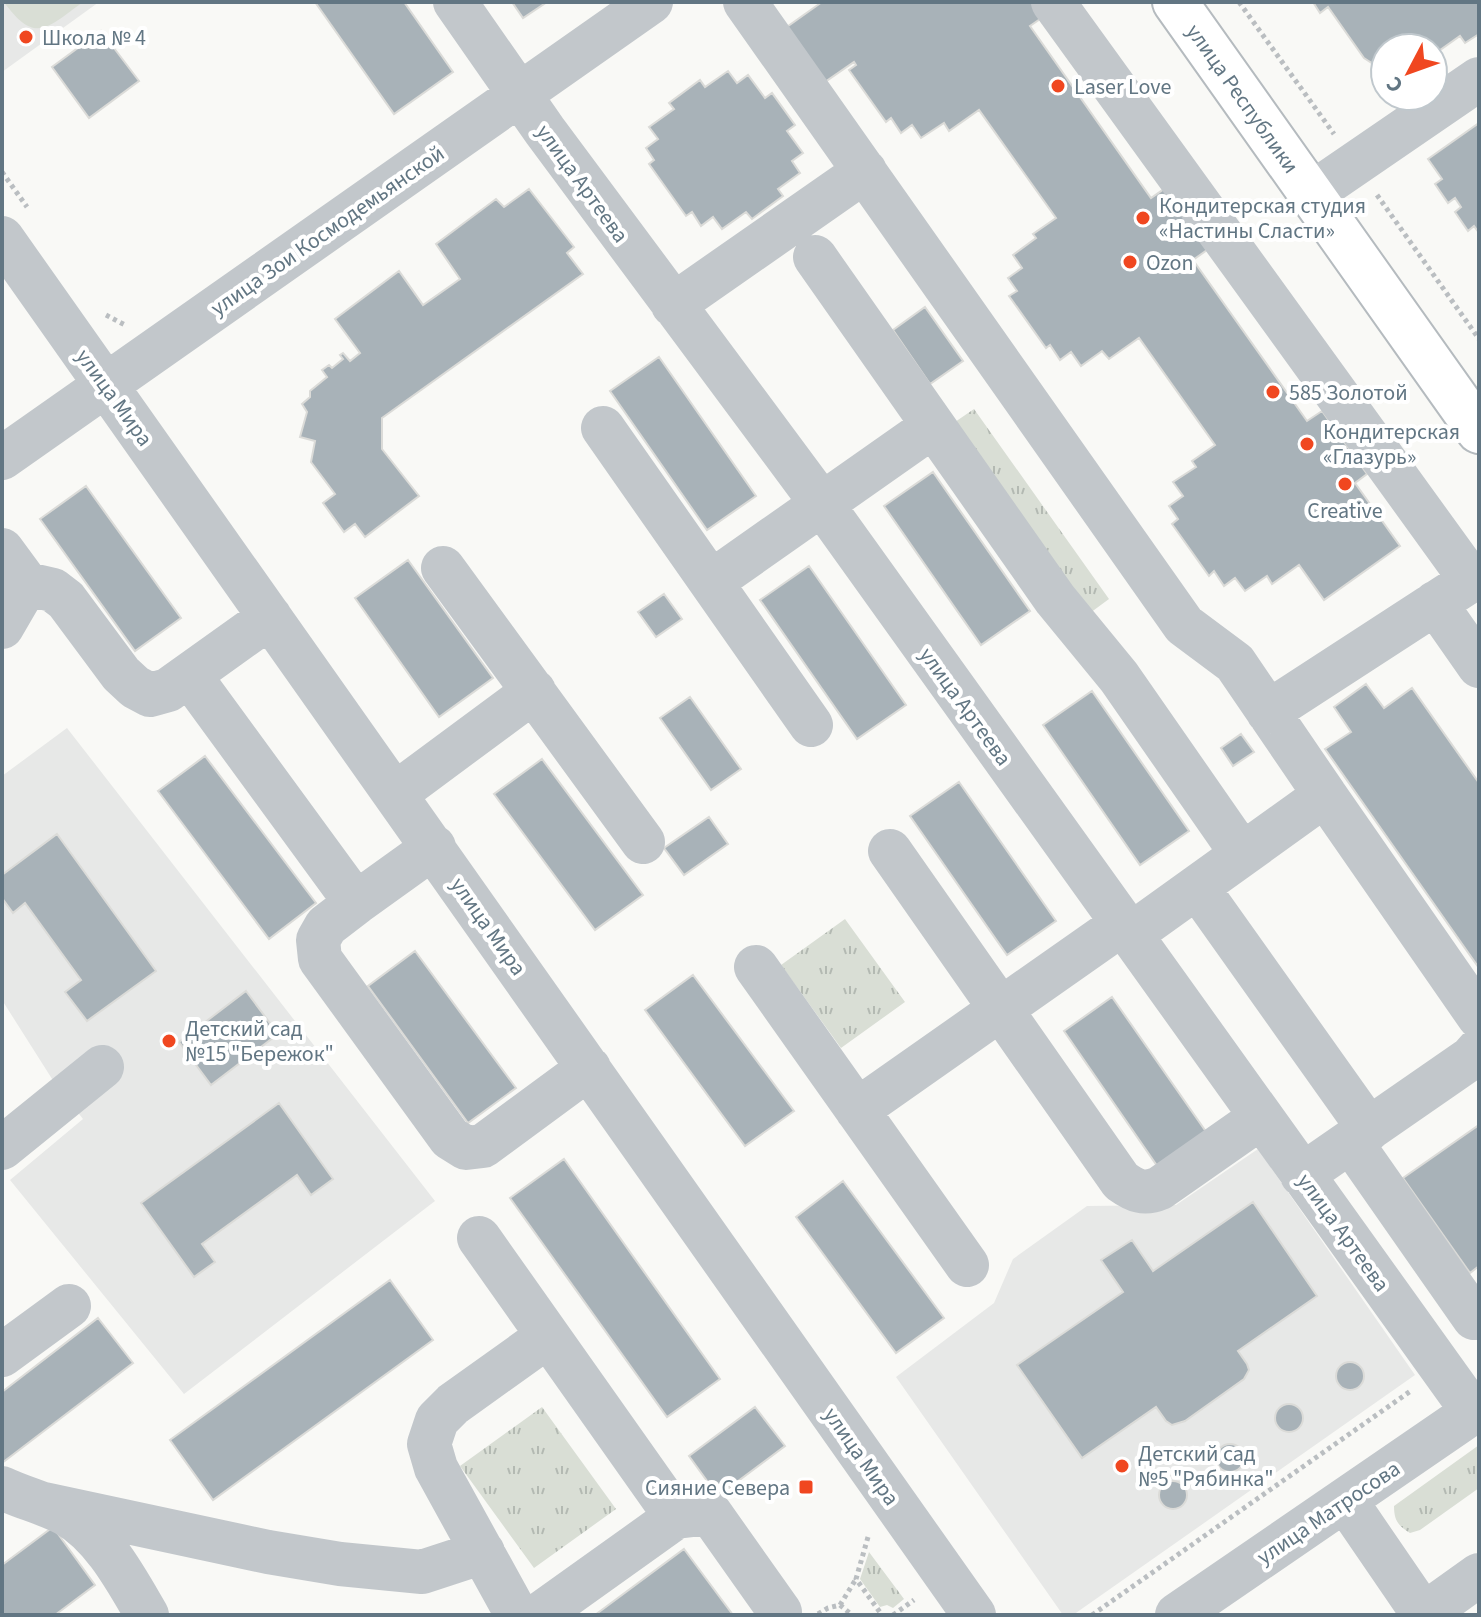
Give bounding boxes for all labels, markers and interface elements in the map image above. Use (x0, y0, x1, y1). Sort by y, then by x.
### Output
street label: улица Республики (1178, 18, 1307, 180)
place label: Школа № 4 (42, 22, 146, 54)
marker: Школа № 4 (17, 28, 35, 46)
north arrow (1369, 32, 1449, 112)
text: С (1378, 69, 1411, 100)
place label: Laser Love (1074, 71, 1171, 103)
marker: Laser Love (1049, 77, 1067, 95)
street label: улица Артеева (528, 118, 636, 250)
street label: улица Зои Космодемьянской (204, 138, 451, 324)
place label: Кондитерская студия «Настины Сласти» (1159, 190, 1366, 247)
marker: Кондитерская студия «Настины Сласти» (1134, 209, 1152, 227)
place label: Ozon (1146, 247, 1194, 279)
marker: Ozon (1121, 253, 1139, 271)
street label: улица Мира (68, 342, 160, 453)
place label: 585 Золотой (1289, 377, 1408, 409)
marker: 585 Золотой (1264, 383, 1282, 401)
place label: Кондитерская «Глазурь» (1323, 416, 1460, 473)
marker: Кондитерская «Глазурь» (1298, 435, 1316, 453)
marker: Creative (1336, 475, 1354, 493)
place label: Creative (1307, 495, 1383, 527)
street label: улица Артеева (911, 641, 1019, 773)
street label: улица Мира (443, 871, 534, 982)
place label: Детский сад №15 "Бережок" (185, 1013, 334, 1070)
marker: Детский сад №15 "Бережок" (160, 1032, 178, 1050)
street label: улица Артеева (1289, 1167, 1397, 1299)
street label: улица Мира (816, 1401, 907, 1512)
place label: Детский сад №5 "Рябинка" (1138, 1438, 1274, 1495)
street label: улица Матросова (1250, 1453, 1407, 1573)
marker: Детский сад №5 "Рябинка" (1113, 1457, 1131, 1475)
place label: Сияние Cевера (645, 1472, 790, 1504)
marker: Сияние Cевера (797, 1478, 815, 1496)

